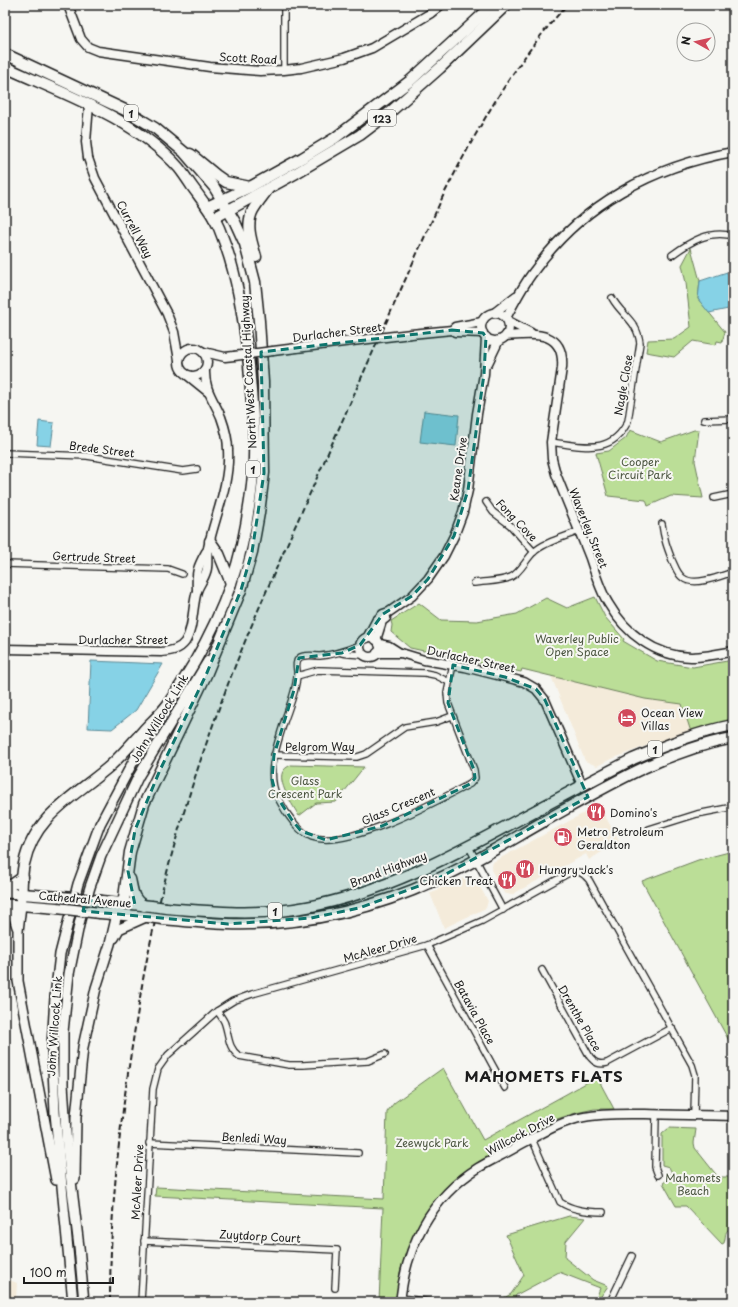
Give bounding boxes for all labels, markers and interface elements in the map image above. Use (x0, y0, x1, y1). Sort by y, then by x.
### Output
north arrow (676, 22, 716, 62)
text: N (677, 35, 695, 46)
street label: Scott Road (218, 48, 278, 68)
road number: 1 (124, 105, 138, 121)
road number: 123 (368, 110, 396, 126)
street label: Currell Way (113, 197, 157, 261)
street label: North West Coastal Highway (235, 295, 261, 449)
street label: Durlacher Street (291, 318, 383, 346)
street label: Nagle Close (609, 353, 637, 417)
street label: Keane Drive (445, 436, 471, 502)
street label: Brede Street (68, 437, 136, 461)
park label: Cooper Circuit Park (608, 453, 672, 483)
road number: 1 (246, 461, 260, 477)
street label: Waverley Street (565, 485, 613, 571)
street label: Fong Cove (492, 495, 542, 545)
street label: Gertrude Street (52, 547, 137, 567)
park label: Waverley Public Open Space (535, 630, 619, 660)
street label: Durlacher Street (78, 631, 169, 648)
street label: Durlacher Street (425, 641, 517, 677)
street label: John Willcock Link (126, 670, 192, 766)
place label: Ocean View Villas (641, 704, 704, 734)
hotel icon: Ocean View Villas (616, 707, 638, 729)
street label: Pelgrom Way (285, 738, 355, 755)
road number: 1 (648, 741, 662, 757)
park label: Glass Crescent Park (268, 772, 343, 802)
street label: Glass Crescent (359, 783, 438, 829)
restaurant icon: Domino's (585, 801, 607, 823)
place label: Domino's (610, 804, 657, 821)
place label: Metro Petroleum Geraldton (577, 823, 664, 853)
fuel station icon: Metro Petroleum Geraldton (552, 826, 574, 848)
street label: Brand Highway (347, 847, 429, 891)
restaurant icon: Hungry Jack's (514, 858, 536, 880)
place label: Hungry Jack's (539, 861, 613, 878)
restaurant icon: Chicken Treat (496, 869, 518, 891)
place label: Chicken Treat (420, 872, 494, 889)
street label: Cathedral Avenue (38, 886, 132, 912)
road number: 1 (268, 903, 282, 919)
street label: McAleer Drive (341, 929, 419, 967)
street label: John Willcock Link (42, 975, 66, 1077)
street label: Batavia Place (450, 977, 500, 1047)
street label: Drenthe Place (554, 981, 606, 1055)
district label: MAHOMETS FLATS (464, 1064, 624, 1087)
street label: Willcock Drive (483, 1109, 558, 1159)
street label: Benledi Way (221, 1128, 287, 1148)
park label: Zeewyck Park (395, 1134, 469, 1151)
street label: McAleer Drive (127, 1143, 147, 1220)
park label: Mahomets Beach (665, 1169, 721, 1199)
street label: Zuytdorp Court (219, 1225, 302, 1247)
scale bar (24, 1259, 113, 1285)
text: 100 m (30, 1263, 67, 1281)

